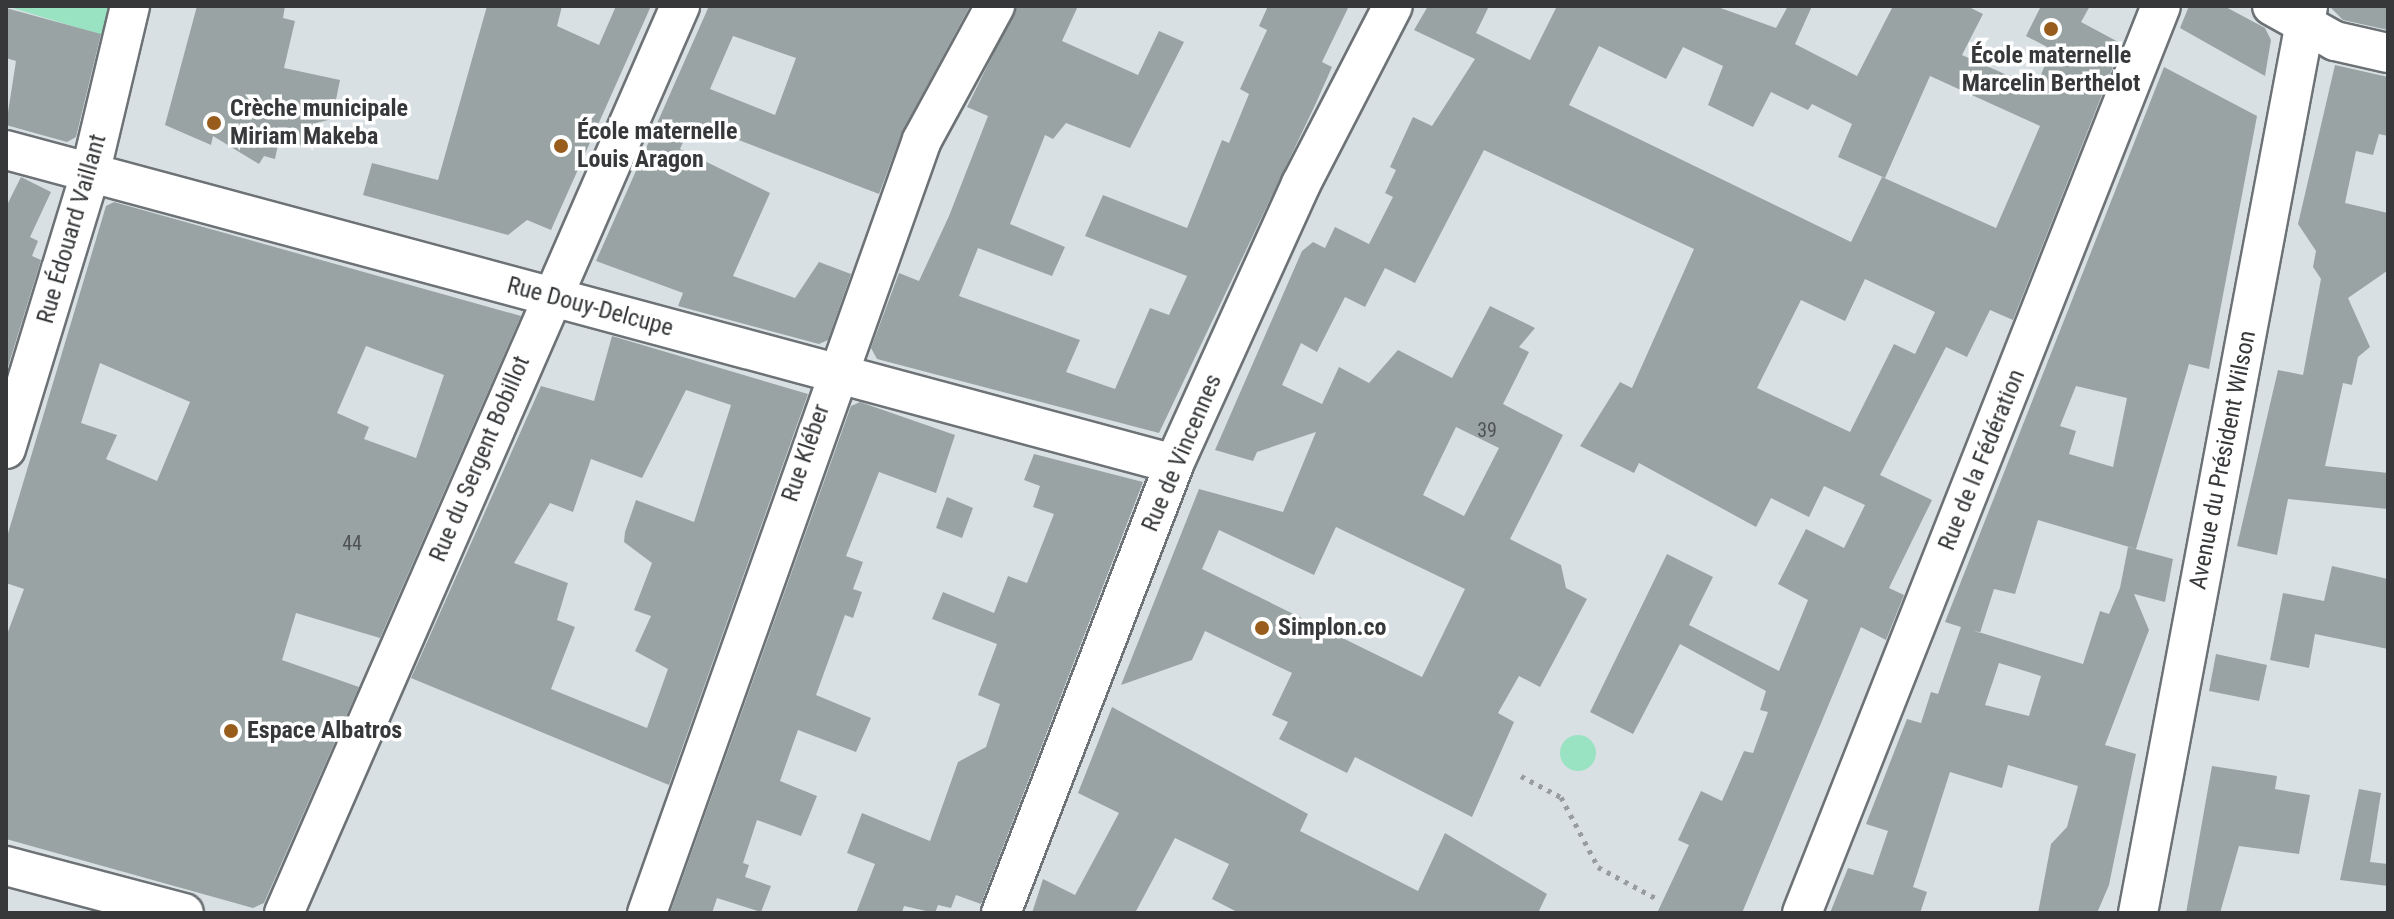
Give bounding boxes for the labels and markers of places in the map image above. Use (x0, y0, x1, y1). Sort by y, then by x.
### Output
marker: École maternelle Marcelin Berthelot (2042, 20, 2060, 38)
place label: École maternelle Marcelin Berthelot (1962, 42, 2140, 98)
place label: Crèche municipale Miriam Makeba (230, 95, 408, 151)
marker: Crèche municipale Miriam Makeba (205, 114, 223, 132)
place label: École maternelle Louis Aragon (577, 118, 737, 174)
marker: École maternelle Louis Aragon (552, 137, 570, 155)
place label: Simplon.co (1278, 614, 1386, 642)
marker: Simplon.co (1253, 619, 1271, 637)
place label: Espace Albatros (247, 717, 402, 745)
marker: Espace Albatros (222, 722, 240, 740)

